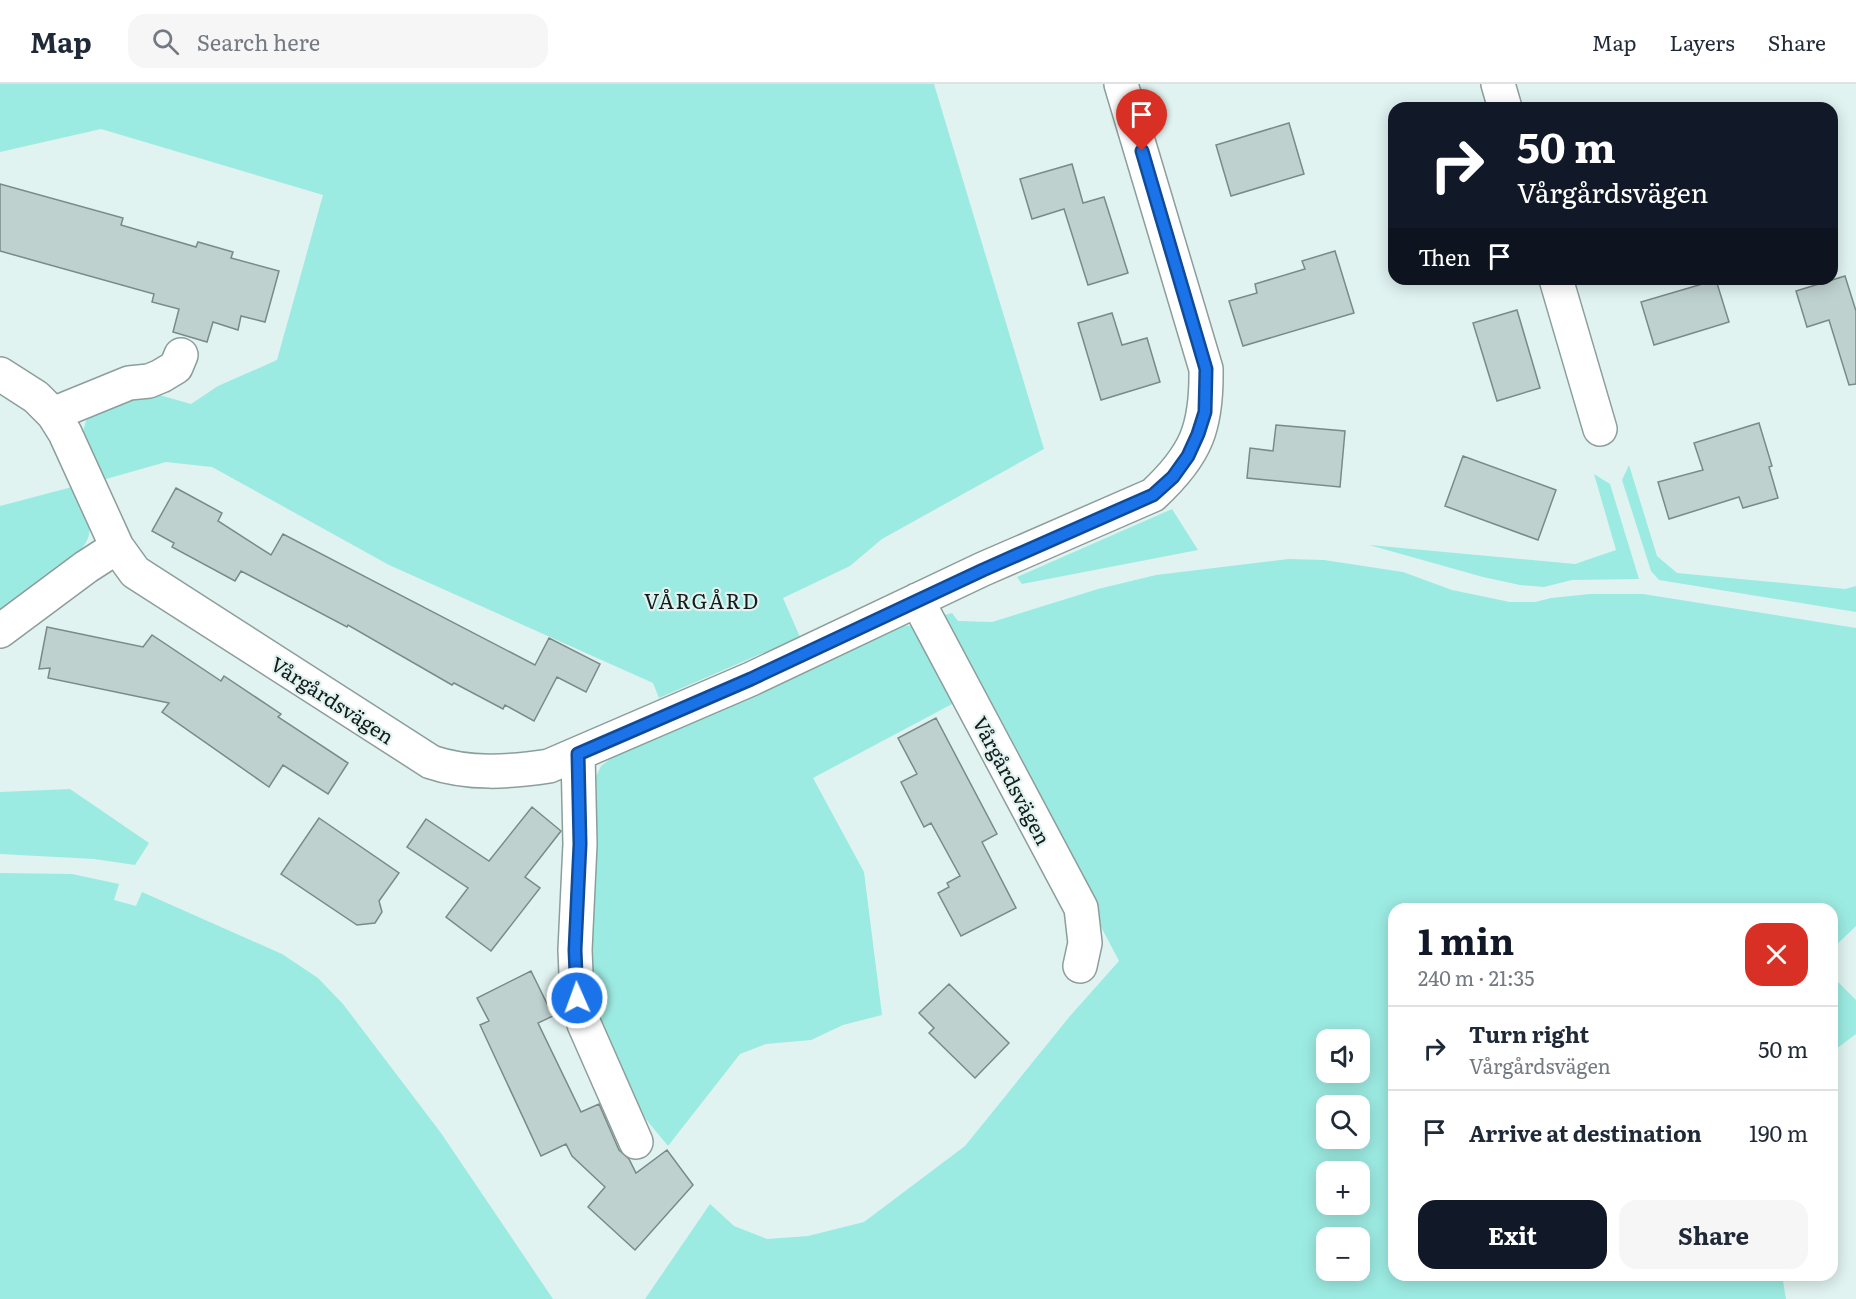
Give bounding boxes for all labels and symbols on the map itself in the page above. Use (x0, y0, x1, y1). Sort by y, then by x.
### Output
pin (1116, 89, 1167, 151)
district label: VÅRGÅRD (644, 584, 760, 615)
street label: Vårgårdsvägen (265, 648, 401, 750)
street label: Vårgårdsvägen (966, 710, 1060, 850)
position arrow (545, 966, 609, 1030)

